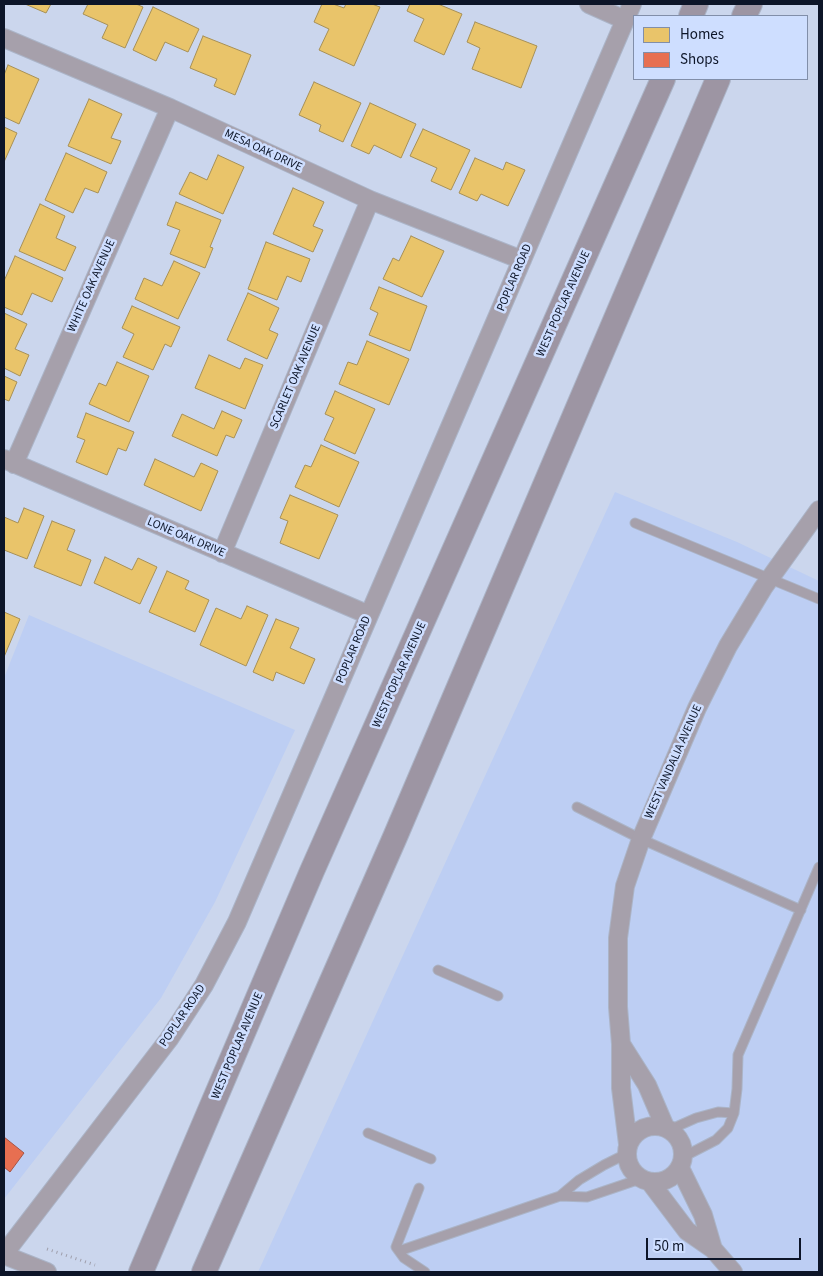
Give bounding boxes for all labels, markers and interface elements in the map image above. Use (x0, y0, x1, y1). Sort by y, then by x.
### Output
legend (633, 15, 808, 80)
text: Homes (680, 24, 724, 45)
text: Shops (680, 49, 719, 70)
street label: MESA OAK DRIVE (222, 127, 304, 175)
street label: WHITE OAK AVENUE (65, 237, 119, 335)
street label: POPLAR ROAD (494, 242, 536, 314)
street label: WEST POPLAR AVENUE (534, 249, 594, 359)
street label: SCARLET OAK AVENUE (267, 323, 325, 431)
street label: LONE OAK DRIVE (145, 515, 227, 561)
street label: POPLAR ROAD (333, 614, 375, 686)
street label: WEST POPLAR AVENUE (370, 620, 430, 730)
street label: WEST VANDALIA AVENUE (642, 703, 706, 821)
street label: POPLAR ROAD (157, 982, 209, 1050)
street label: WEST POPLAR AVENUE (209, 990, 267, 1102)
scale bar (648, 1228, 803, 1260)
text: 50 m (654, 1236, 684, 1257)

